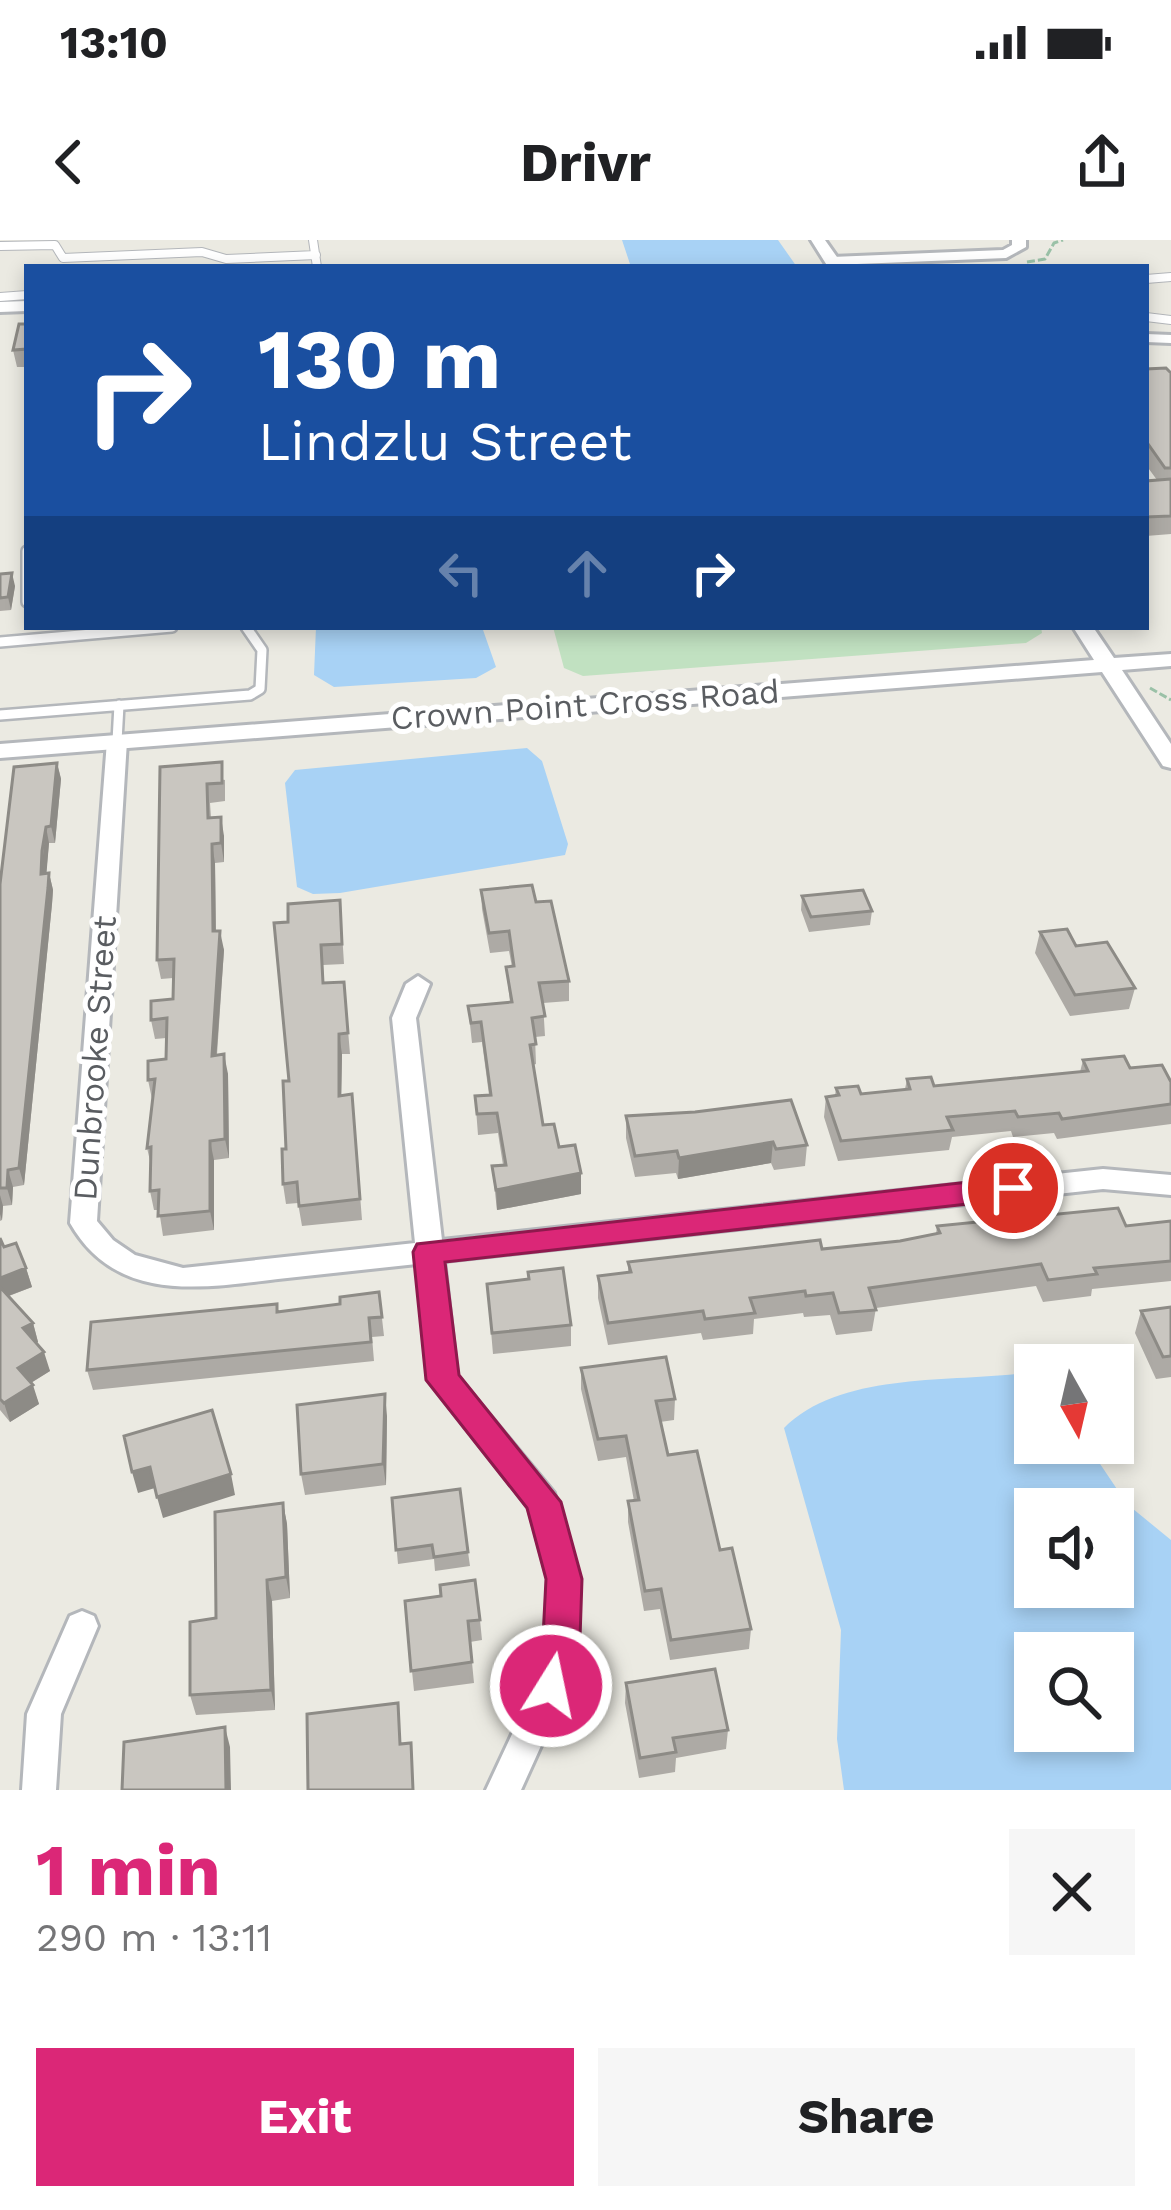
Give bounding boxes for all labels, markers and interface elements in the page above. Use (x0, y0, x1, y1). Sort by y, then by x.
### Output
text: 13:10 (60, 16, 168, 69)
icon: back (36, 129, 102, 195)
icon: share (1069, 129, 1135, 195)
text: Drivr (520, 131, 651, 194)
text: 130 m (258, 310, 501, 408)
icon: right (60, 312, 216, 468)
text: Lindzlu Street (258, 410, 632, 473)
icon: left (428, 540, 494, 606)
icon: ahead (554, 540, 620, 606)
icon: right (680, 540, 746, 606)
street label: Crown Point Cross Road (389, 671, 781, 738)
street label: Dunbrooke Street (65, 914, 124, 1202)
pin (962, 1137, 1064, 1239)
icon: arrive (980, 1155, 1046, 1221)
north arrow (1014, 1344, 1134, 1464)
map controls (1014, 1344, 1134, 1752)
button: sound (1014, 1488, 1134, 1608)
position arrow (488, 1623, 614, 1749)
button: search (1014, 1632, 1134, 1752)
text: 1 min (36, 1828, 221, 1912)
button: close (1009, 1829, 1135, 1955)
text: 290 m · 13:11 (36, 1915, 272, 1960)
button: Exit (36, 2048, 574, 2186)
button: Share (598, 2048, 1135, 2186)

